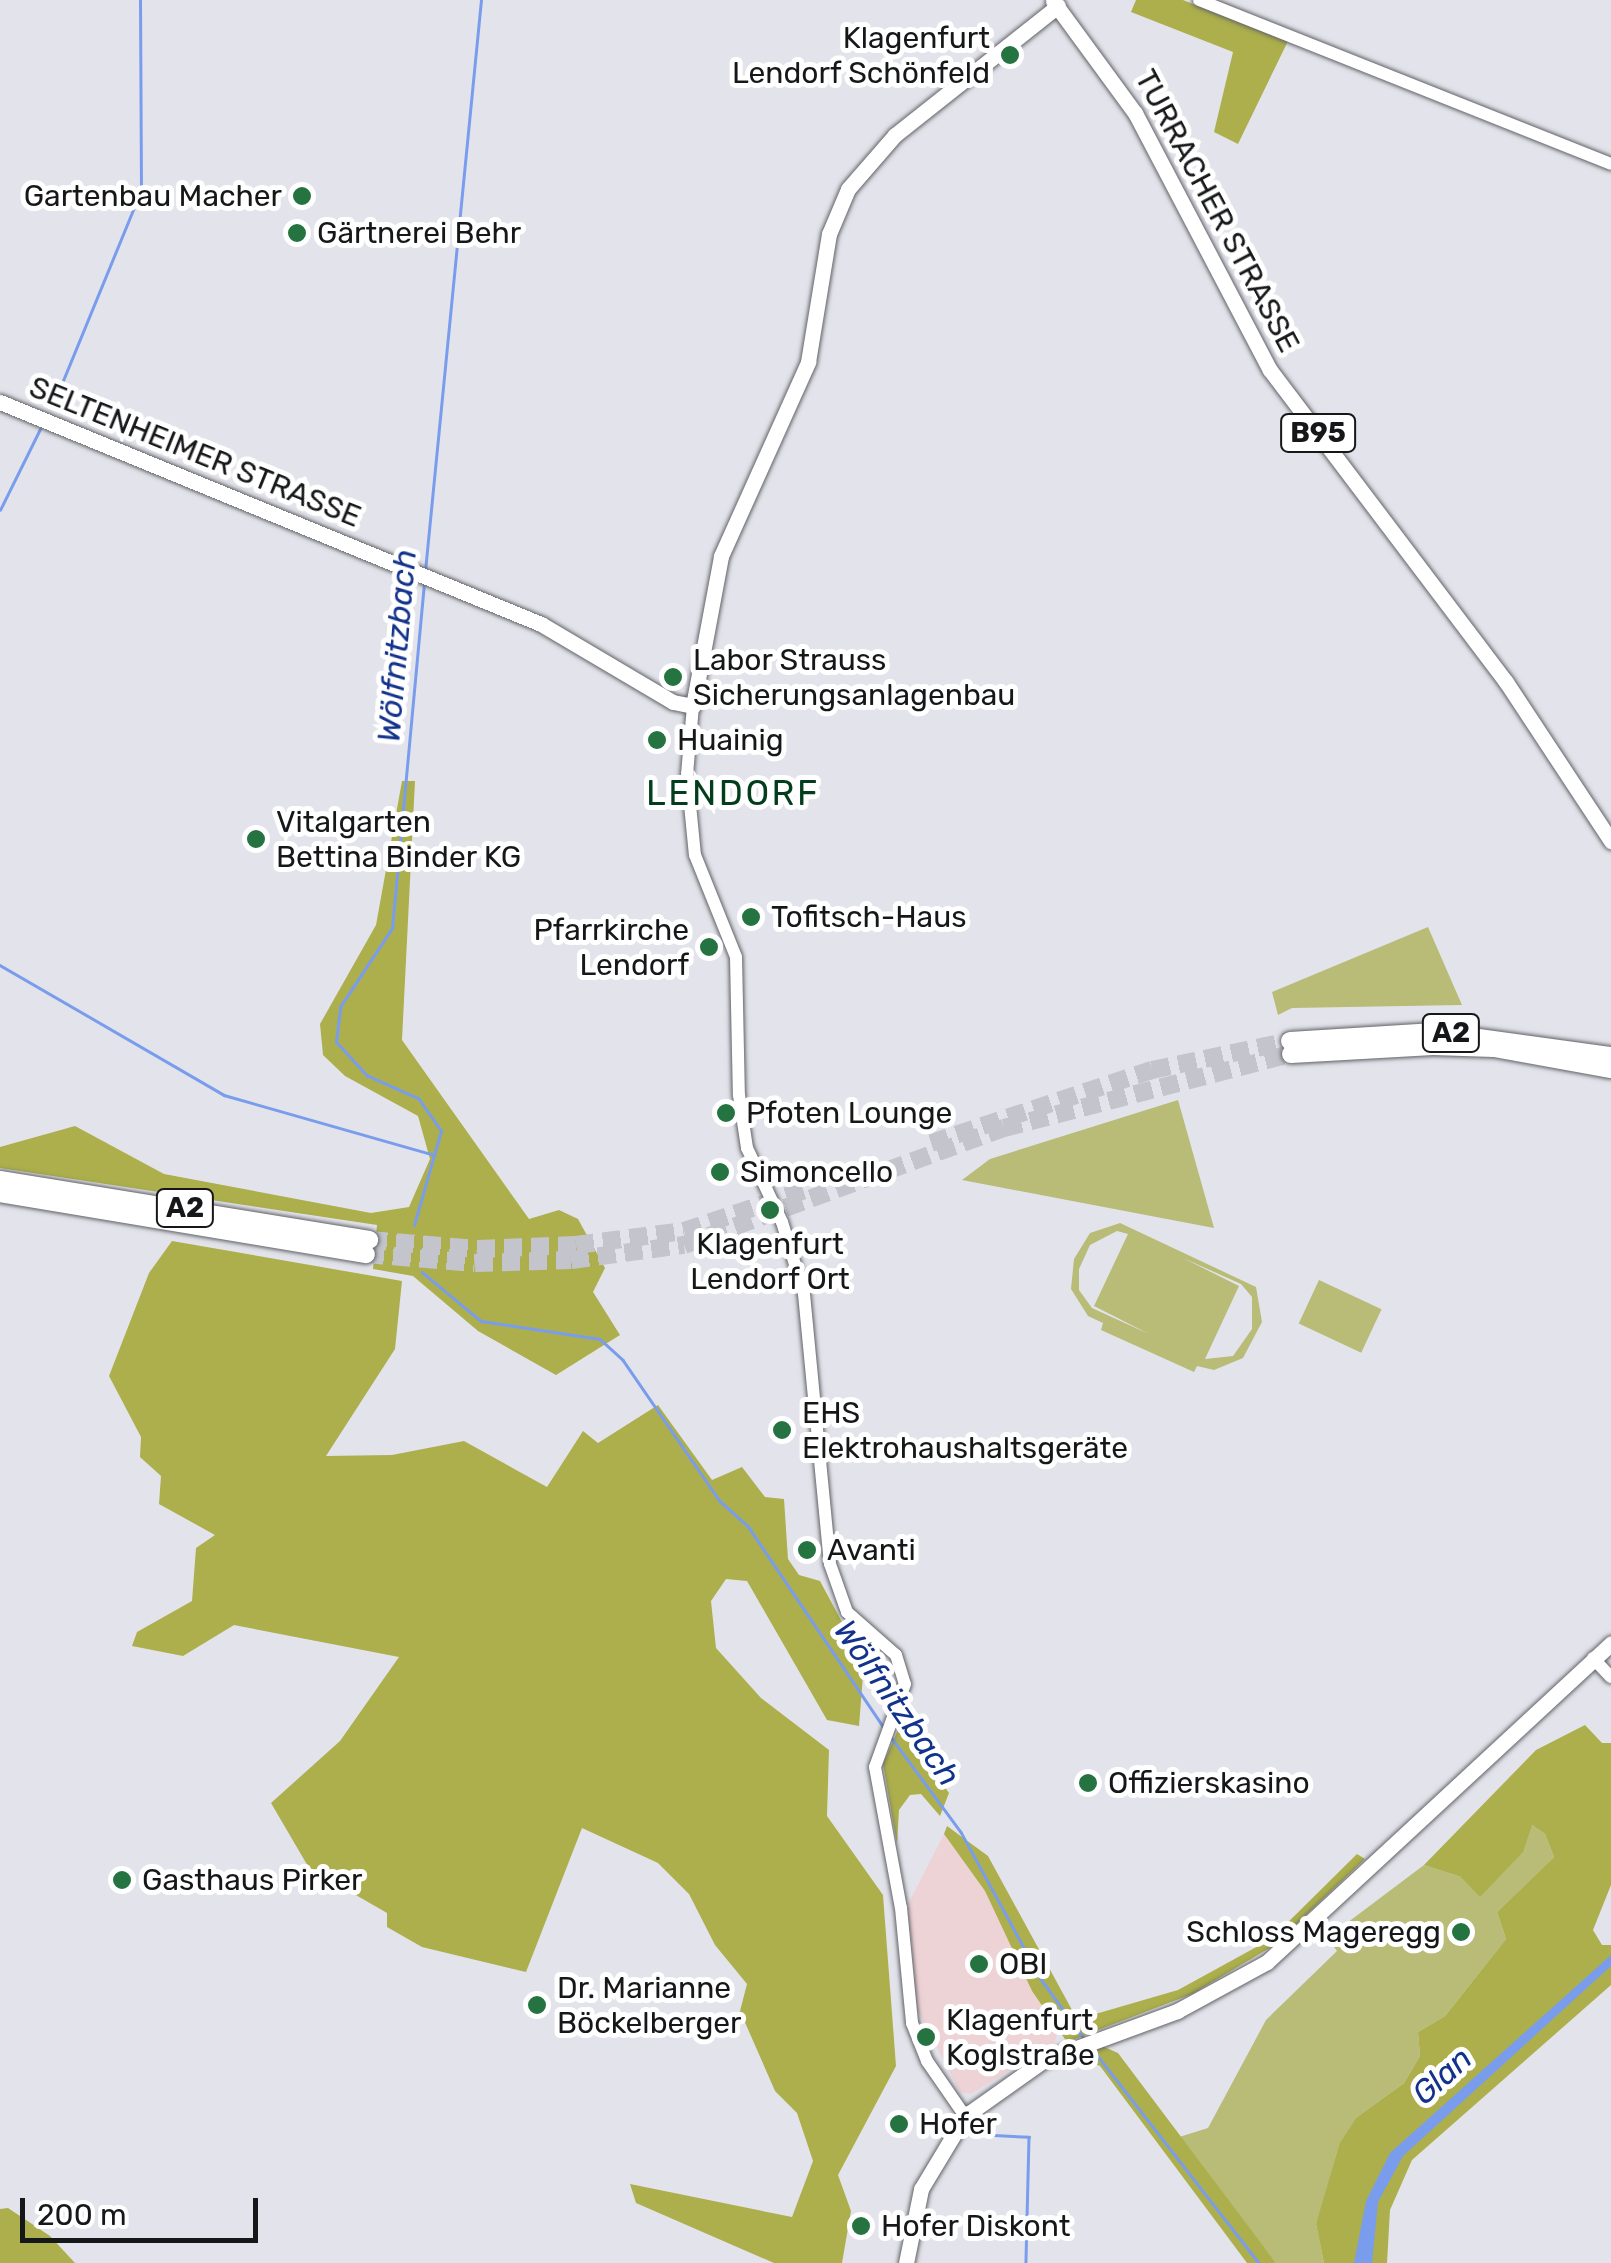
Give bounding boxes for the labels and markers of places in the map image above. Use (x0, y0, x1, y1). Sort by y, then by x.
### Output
place label: Klagenfurt Lendorf Schönfeld (731, 20, 990, 90)
marker: Klagenfurt Lendorf Schönfeld (999, 44, 1021, 66)
place label: Gartenbau Macher (24, 178, 282, 214)
marker: Gartenbau Macher (291, 185, 313, 207)
place label: Gärtnerei Behr (317, 215, 521, 251)
marker: Gärtnerei Behr (286, 222, 308, 244)
place label: Labor Strauss Sicherungsanlagenbau (693, 642, 1015, 712)
marker: Labor Strauss Sicherungsanlagenbau (662, 666, 684, 688)
place label: Huainig (677, 722, 784, 758)
marker: Huainig (646, 729, 668, 751)
place label: Vitalgarten Bettina Binder KG (276, 804, 522, 874)
marker: Vitalgarten Bettina Binder KG (245, 828, 267, 850)
place label: Tofitsch-Haus (771, 899, 966, 935)
marker: Tofitsch-Haus (740, 906, 762, 928)
place label: Pfarrkirche Lendorf (534, 912, 689, 982)
marker: Pfarrkirche Lendorf (698, 936, 720, 958)
place label: Pfoten Lounge (746, 1095, 952, 1131)
marker: Pfoten Lounge (715, 1102, 737, 1124)
place label: Simoncello (740, 1154, 893, 1190)
marker: Simoncello (709, 1161, 731, 1183)
marker: Klagenfurt Lendorf Ort (759, 1199, 781, 1221)
place label: Klagenfurt Lendorf Ort (690, 1226, 850, 1296)
place label: EHS Elektrohaushaltsgeräte (802, 1395, 1128, 1466)
marker: EHS Elektrohaushaltsgeräte (771, 1419, 793, 1441)
place label: Avanti (827, 1532, 916, 1568)
marker: Avanti (796, 1539, 818, 1561)
place label: Offizierskasino (1108, 1765, 1310, 1801)
marker: Offizierskasino (1077, 1772, 1099, 1794)
place label: Gasthaus Pirker (142, 1862, 362, 1898)
marker: Gasthaus Pirker (111, 1869, 133, 1891)
place label: Schloss Mageregg (1186, 1914, 1441, 1950)
marker: Schloss Mageregg (1450, 1921, 1472, 1943)
place label: OBI (999, 1946, 1048, 1982)
marker: OBI (968, 1953, 990, 1975)
place label: Dr. Marianne Böckelberger (557, 1970, 741, 2040)
marker: Dr. Marianne Böckelberger (526, 1994, 548, 2016)
place label: Klagenfurt Koglstraße (946, 2002, 1095, 2072)
marker: Klagenfurt Koglstraße (915, 2026, 937, 2048)
place label: Hofer (919, 2106, 997, 2142)
marker: Hofer (888, 2113, 910, 2135)
place label: Hofer Diskont (881, 2208, 1071, 2244)
marker: Hofer Diskont (850, 2215, 872, 2237)

